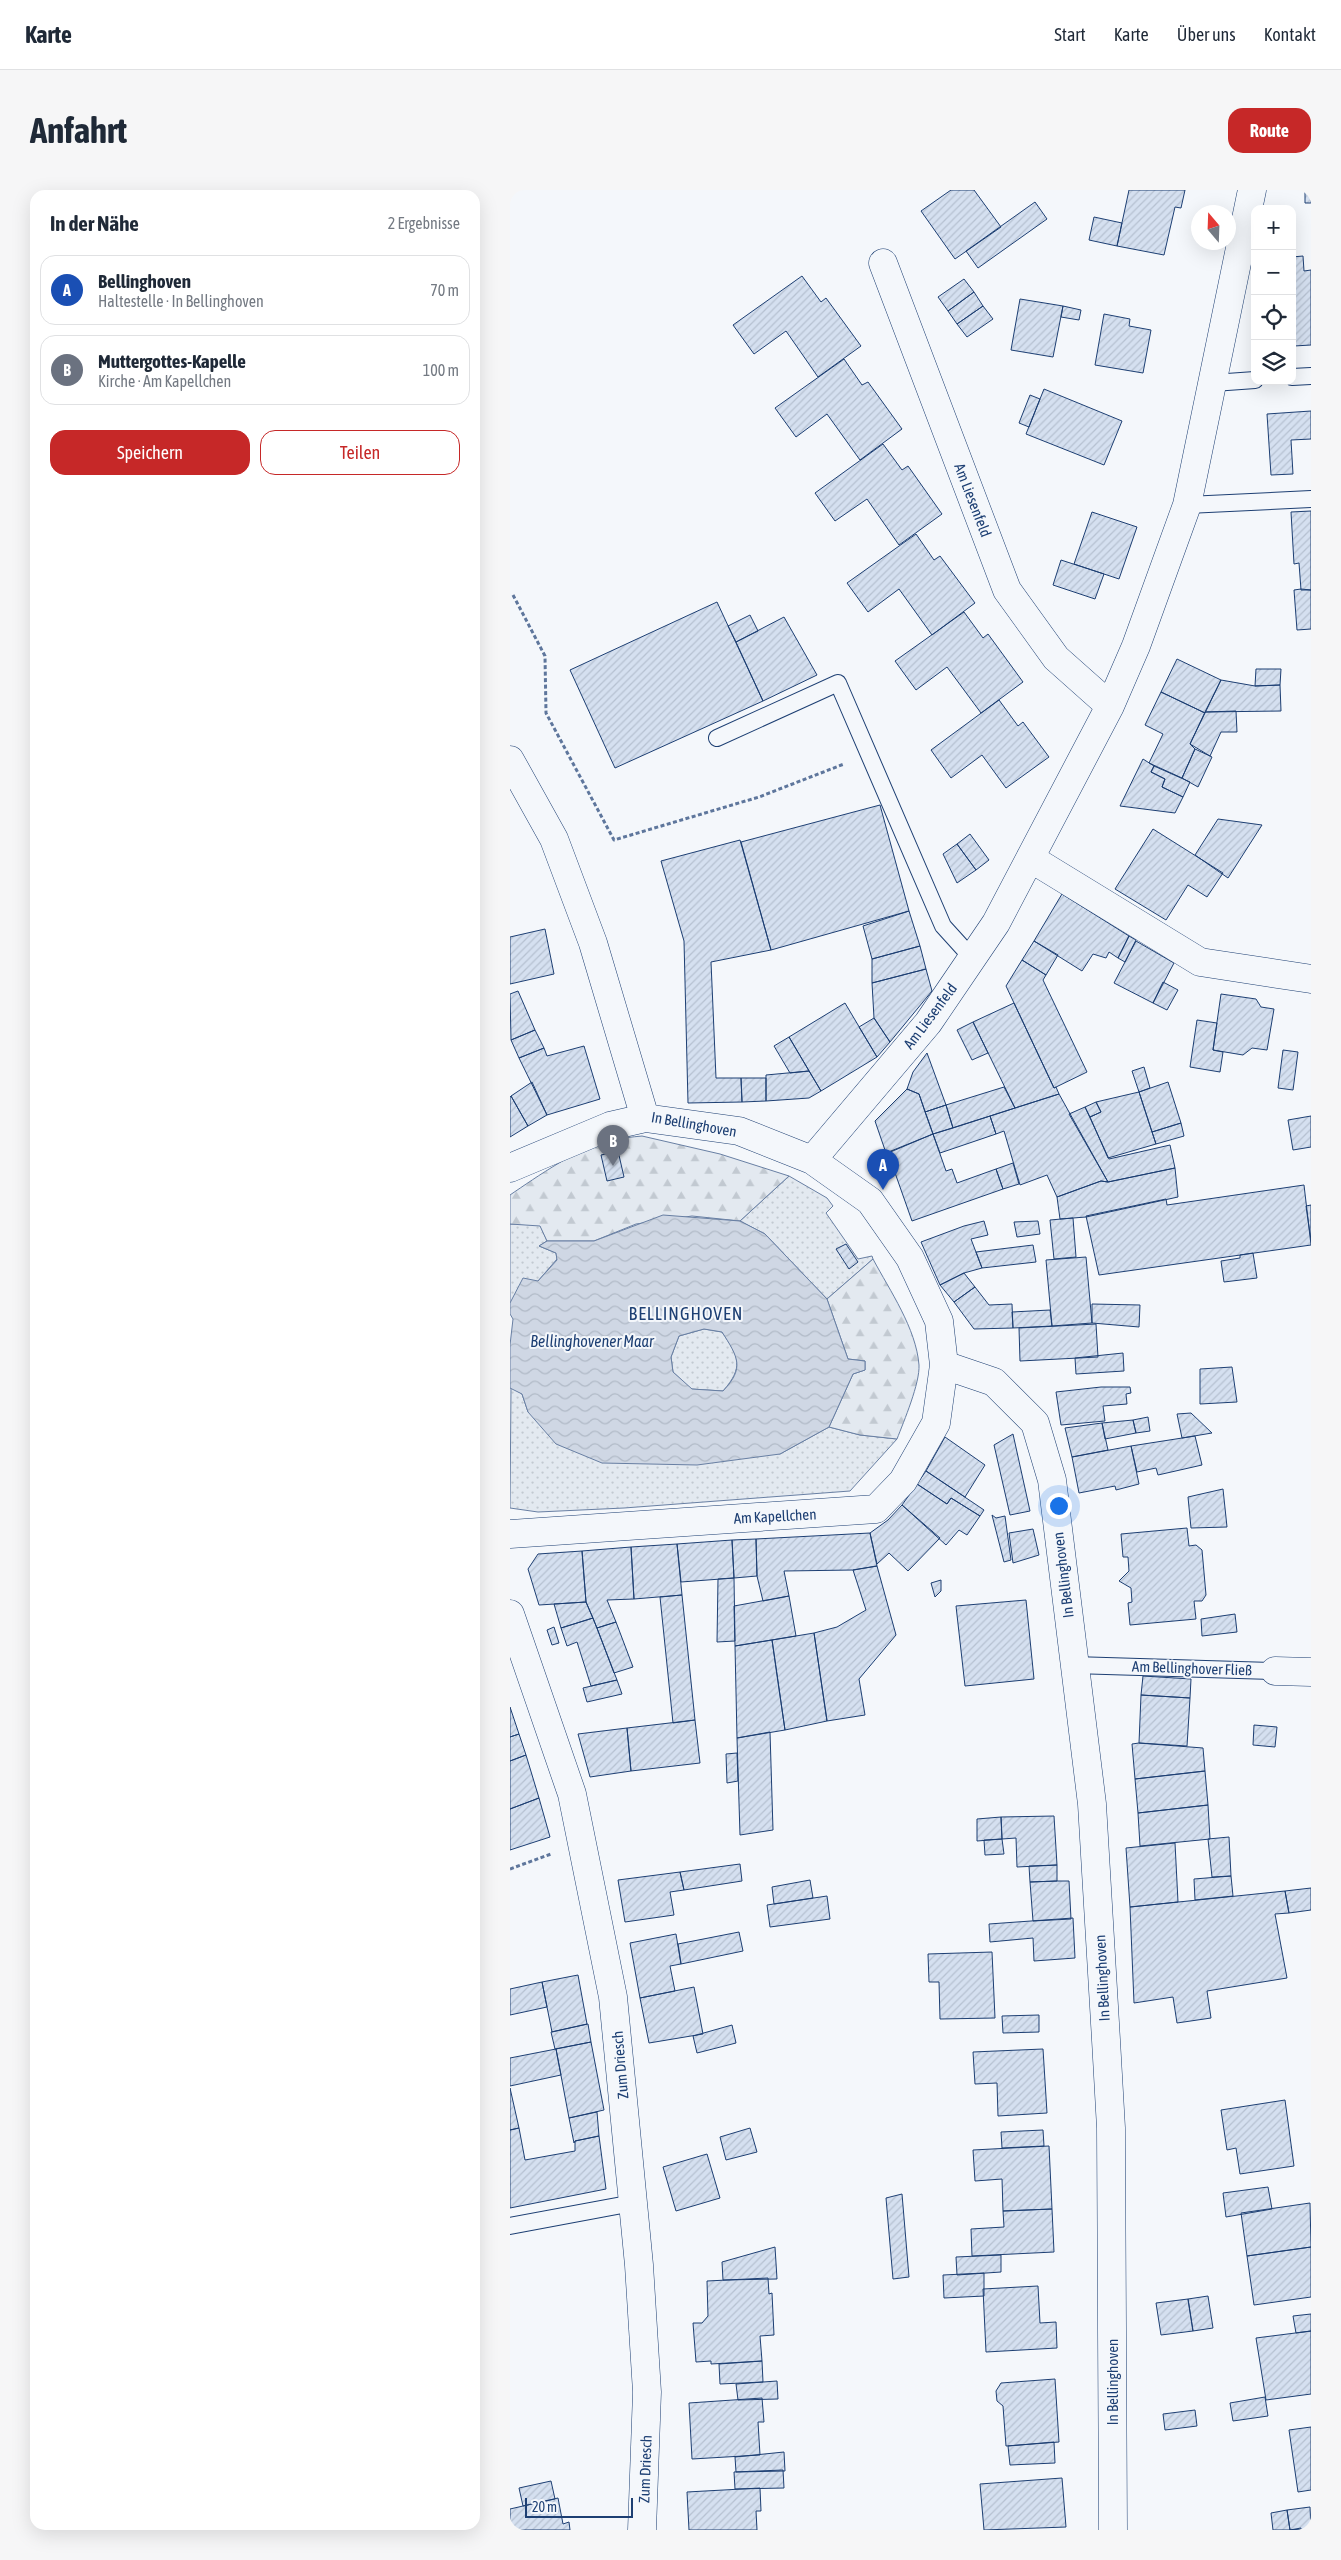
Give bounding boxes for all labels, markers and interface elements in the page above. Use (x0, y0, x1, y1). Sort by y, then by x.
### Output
text: Karte (25, 21, 72, 48)
text: Start (1054, 24, 1086, 45)
text: Karte (1114, 24, 1149, 45)
text: Über uns (1177, 24, 1236, 45)
text: Kontakt (1264, 24, 1316, 45)
button: Route (1228, 108, 1311, 153)
text: Anfahrt (30, 110, 127, 150)
north arrow (1191, 205, 1236, 250)
map controls (1251, 205, 1296, 385)
button: + (1251, 205, 1296, 250)
text: In der Nähe (50, 211, 139, 235)
text: 2 Ergebnisse (388, 214, 460, 232)
button: − (1251, 250, 1296, 295)
text: Bellinghoven (98, 270, 191, 292)
text: A (63, 281, 71, 299)
text: 70 m (430, 281, 459, 299)
text: Haltestelle · In Bellinghoven (98, 292, 264, 310)
button: locate (1251, 295, 1296, 340)
button: layers (1251, 340, 1296, 385)
text: Muttergottes-Kapelle (98, 350, 246, 372)
text: B (63, 361, 71, 379)
text: 100 m (423, 361, 459, 379)
text: Kirche · Am Kapellchen (98, 372, 231, 390)
button: Speichern (50, 430, 250, 475)
button: Teilen (260, 430, 460, 475)
street label: Am Liesenfeld (951, 461, 995, 539)
street label: Am Liesenfeld (900, 980, 960, 1052)
street label: In Bellinghoven (650, 1108, 738, 1140)
pin: B (597, 1125, 629, 1166)
pin: A (867, 1149, 899, 1190)
district label: BELLINGHOVEN (629, 1303, 743, 1324)
water label: Bellinghovener Maar (530, 1332, 655, 1351)
your location (1046, 1493, 1072, 1519)
street label: Am Kapellchen (733, 1505, 817, 1527)
street label: In Bellinghoven (1049, 1531, 1077, 1619)
street label: Am Bellinghover Fließ (1132, 1657, 1252, 1679)
street label: In Bellinghoven (1091, 1934, 1113, 2022)
street label: Zum Driesch (609, 2030, 631, 2100)
street label: In Bellinghoven (1104, 2339, 1121, 2425)
street label: Zum Driesch (635, 2435, 655, 2503)
scale bar (525, 2495, 632, 2518)
text: 20 m (532, 2499, 557, 2515)

